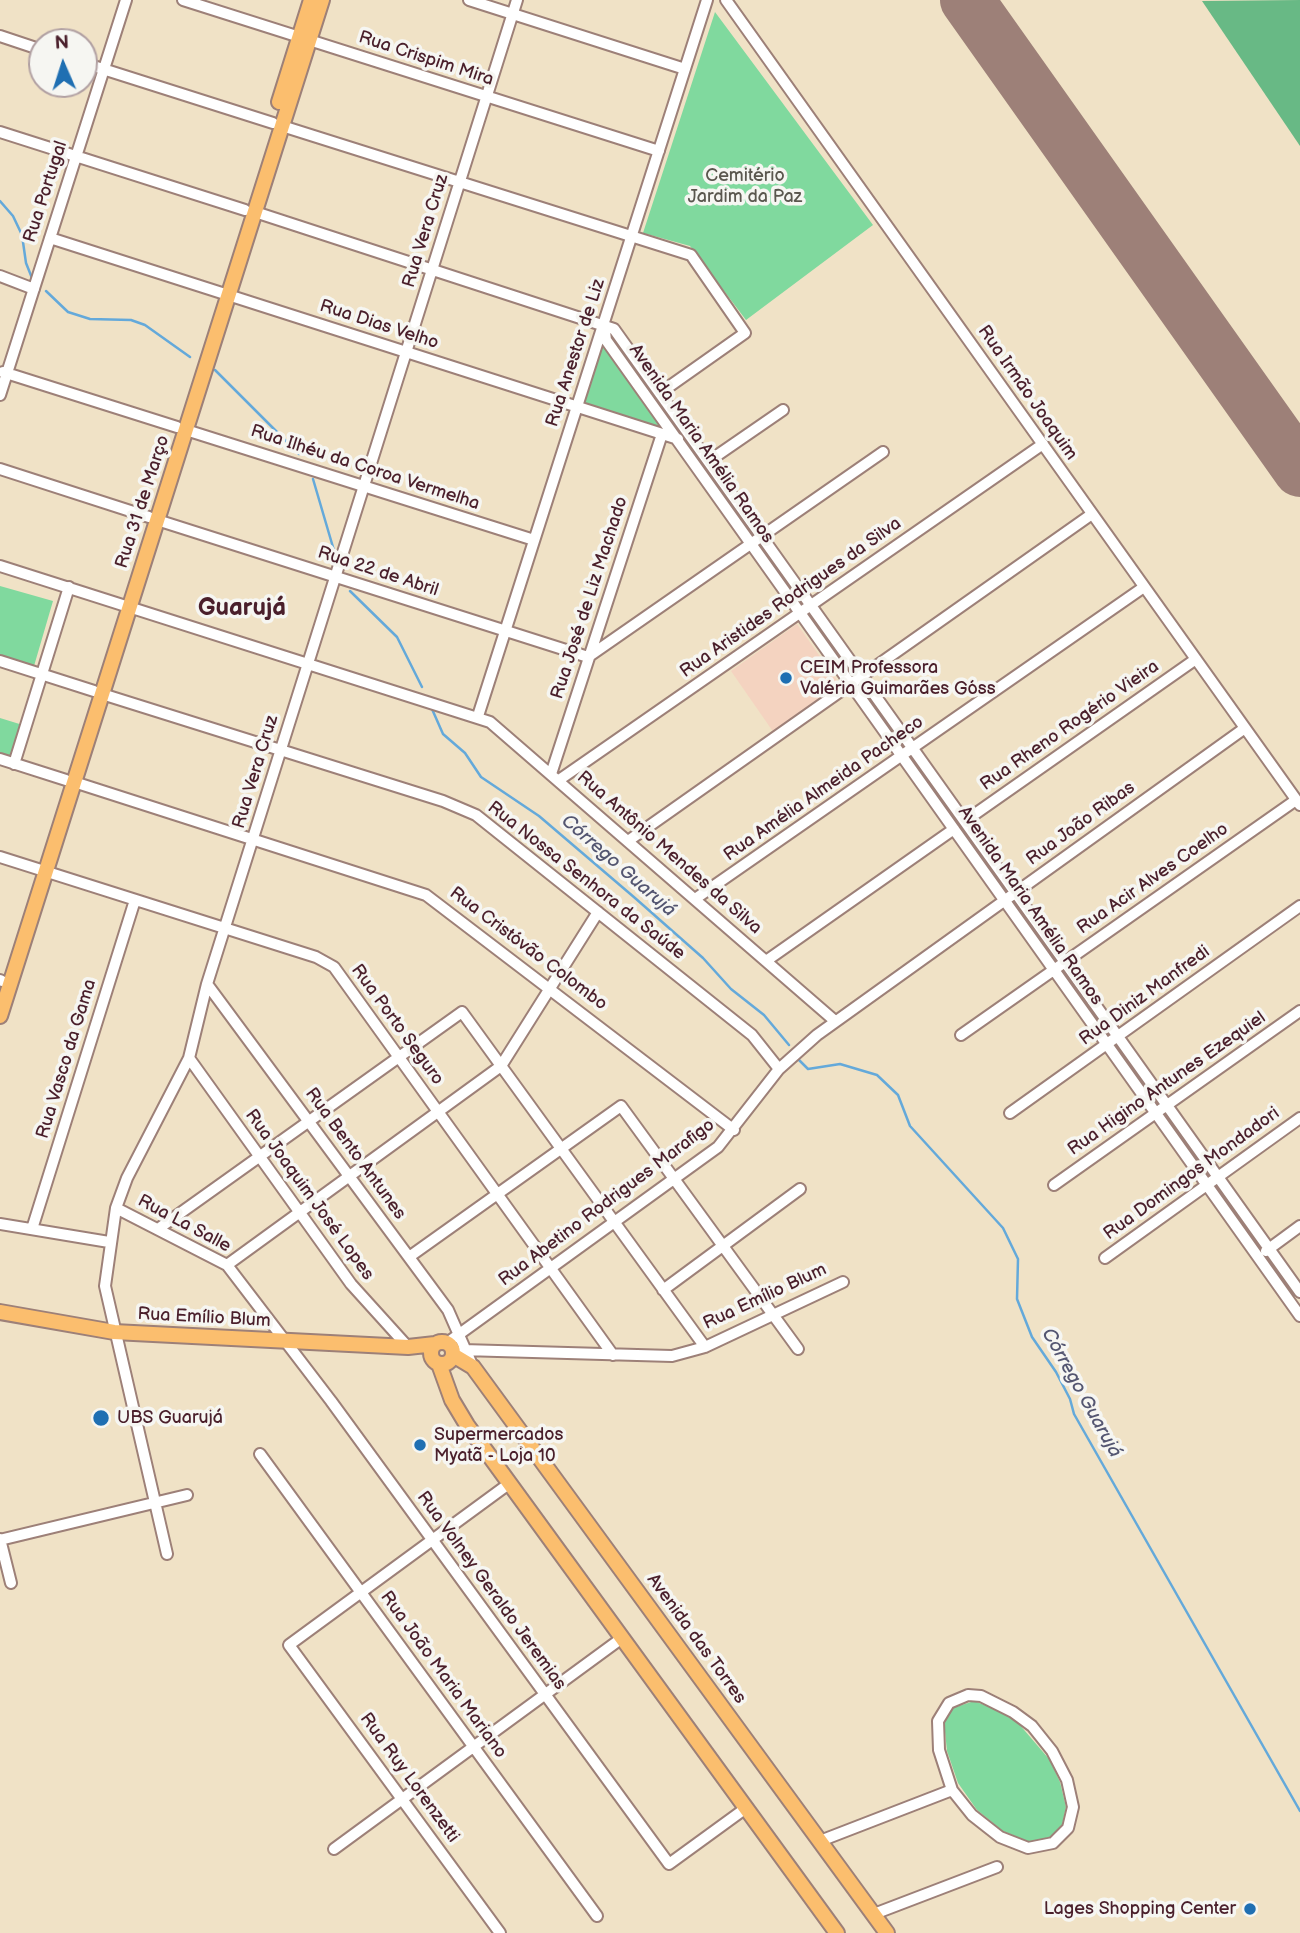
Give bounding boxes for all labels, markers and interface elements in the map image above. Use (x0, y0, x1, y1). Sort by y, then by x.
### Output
street label: Rua Crispim Mira (356, 27, 496, 91)
north arrow (28, 28, 98, 98)
text: N (54, 32, 70, 55)
street label: Rua Portugal (19, 139, 73, 245)
park label: Cemitério Jardim da Paz (688, 165, 802, 208)
street label: Rua Vera Cruz (399, 172, 453, 290)
street label: Rua Anestor de Liz (542, 276, 610, 430)
street label: Rua Dias Velho (317, 296, 441, 354)
street label: Rua Irmão Joaquim (972, 322, 1082, 464)
street label: Avenida Maria Amélia Ramos (624, 340, 778, 548)
street label: Rua Ilhéu da Coroa Vermelha (248, 421, 482, 515)
street label: Rua 31 de Março (111, 433, 175, 571)
street label: Rua José de Liz Machado (547, 494, 633, 702)
street label: Rua Aristides Rodrigues da Silva (676, 513, 906, 683)
street label: Rua 22 de Abril (315, 542, 441, 602)
district label: Guarujá (198, 595, 286, 623)
street label: Rua Rheno Rogério Vieira (977, 656, 1163, 796)
place label: CEIM Professora Valéria Guimarães Góss (800, 657, 996, 700)
marker: CEIM Professora Valéria Guimarães Góss (778, 670, 794, 686)
street label: Rua Amélia Almeida Pacheco (720, 712, 928, 866)
street label: Rua Vera Cruz (229, 713, 283, 831)
street label: Rua Antônio Mendes da Silva (572, 767, 766, 939)
street label: Rua João Ribas (1023, 777, 1139, 871)
street label: Rua Nossa Senhora da Saúde (483, 797, 689, 965)
street label: Avenida Maria Amélia Ramos (953, 802, 1107, 1010)
water label: Córrego Guarujá (556, 810, 680, 922)
street label: Rua Acir Alves Coelho (1073, 819, 1233, 939)
street label: Rua Cristóvão Colombo (445, 883, 611, 1015)
street label: Rua Diniz Manfredi (1076, 941, 1214, 1051)
street label: Rua Porto Seguro (346, 960, 448, 1090)
street label: Rua Vasco da Gama (32, 977, 102, 1141)
street label: Rua Higino Antunes Ezequiel (1064, 1007, 1270, 1161)
street label: Rua Bento Antunes (300, 1084, 410, 1224)
street label: Rua Domingos Mondadori (1100, 1103, 1284, 1245)
street label: Rua Joaquim José Lopes (240, 1105, 378, 1285)
street label: Rua Abetino Rodrigues Marafigo (495, 1115, 719, 1291)
street label: Rua La Salle (134, 1190, 234, 1258)
street label: Rua Emílio Blum (700, 1259, 830, 1335)
street label: Rua Emílio Blum (137, 1304, 271, 1332)
water label: Córrego Guarujá (1036, 1324, 1126, 1462)
place label: UBS Guarujá (117, 1407, 223, 1429)
marker: UBS Guarujá (91, 1408, 111, 1428)
place label: Supermercados Myatã - Loja 10 (434, 1424, 563, 1466)
marker: Supermercados Myatã - Loja 10 (412, 1437, 428, 1453)
street label: Rua Volney Geraldo Jeremias (412, 1488, 570, 1694)
street label: Avenida das Torres (642, 1570, 750, 1708)
street label: Rua João Maria Mariano (375, 1587, 511, 1763)
street label: Rua Ruy Lorenzetti (355, 1709, 463, 1847)
place label: Lages Shopping Center (1044, 1898, 1236, 1920)
marker: Lages Shopping Center (1242, 1901, 1258, 1917)

